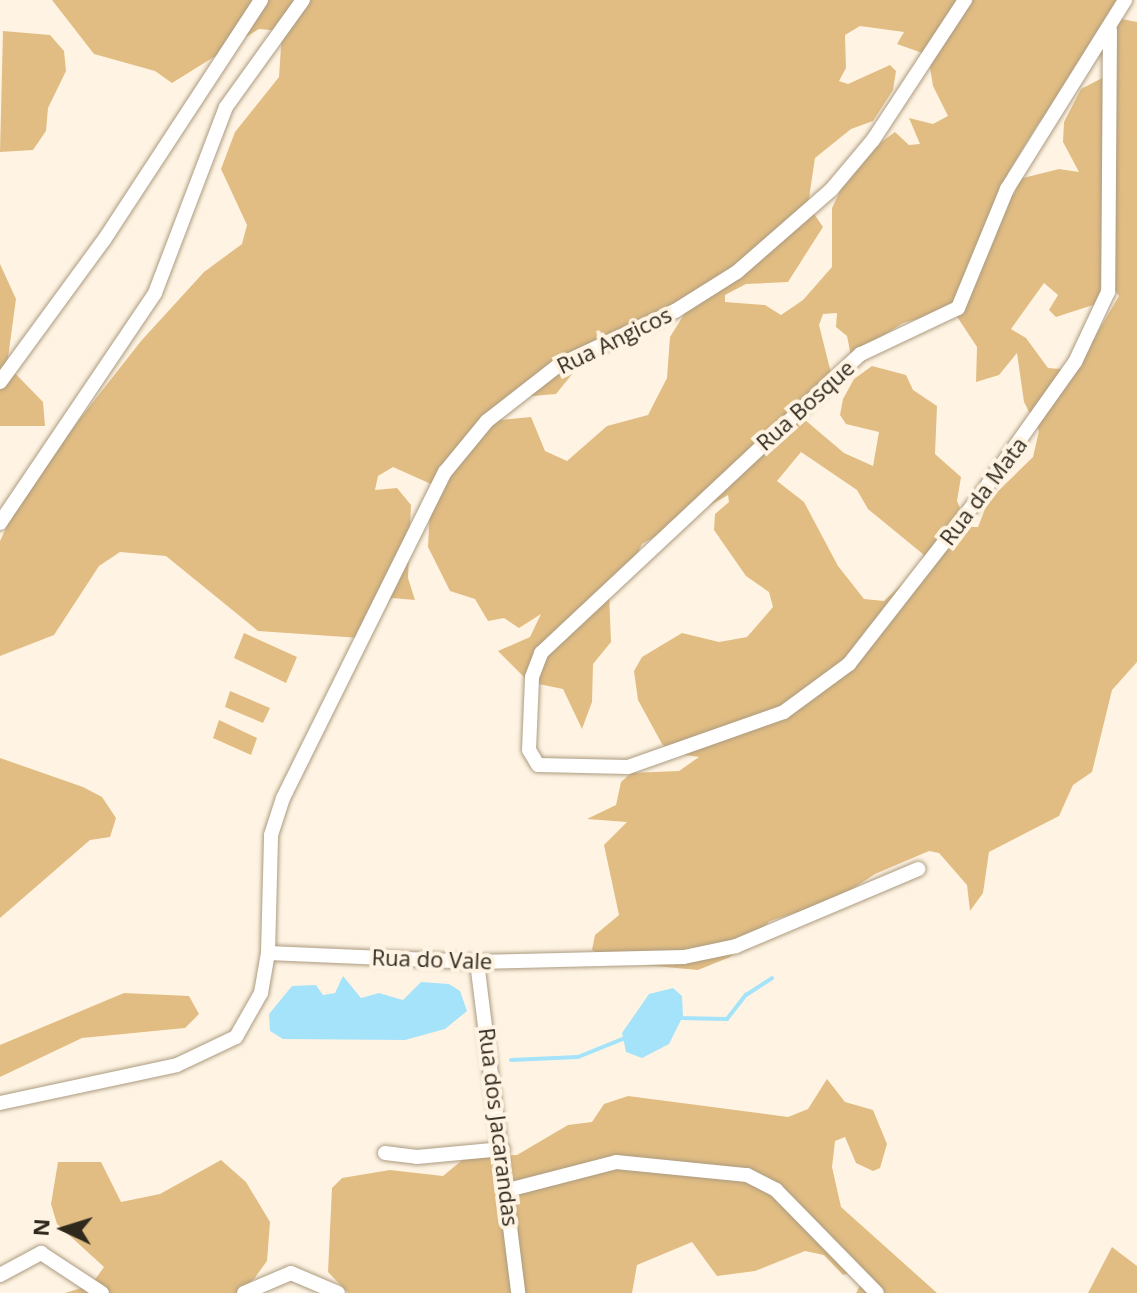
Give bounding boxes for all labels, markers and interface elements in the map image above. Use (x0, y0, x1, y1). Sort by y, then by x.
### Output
street label: Rua Angicos (552, 301, 676, 379)
street label: Rua Bosque (751, 354, 859, 456)
street label: Rua da Mata (934, 432, 1032, 550)
street label: Rua do Vale (371, 944, 493, 974)
street label: Rua dos Jacarandas (474, 1026, 524, 1228)
north arrow (24, 1189, 104, 1269)
text: N (24, 1217, 56, 1237)

